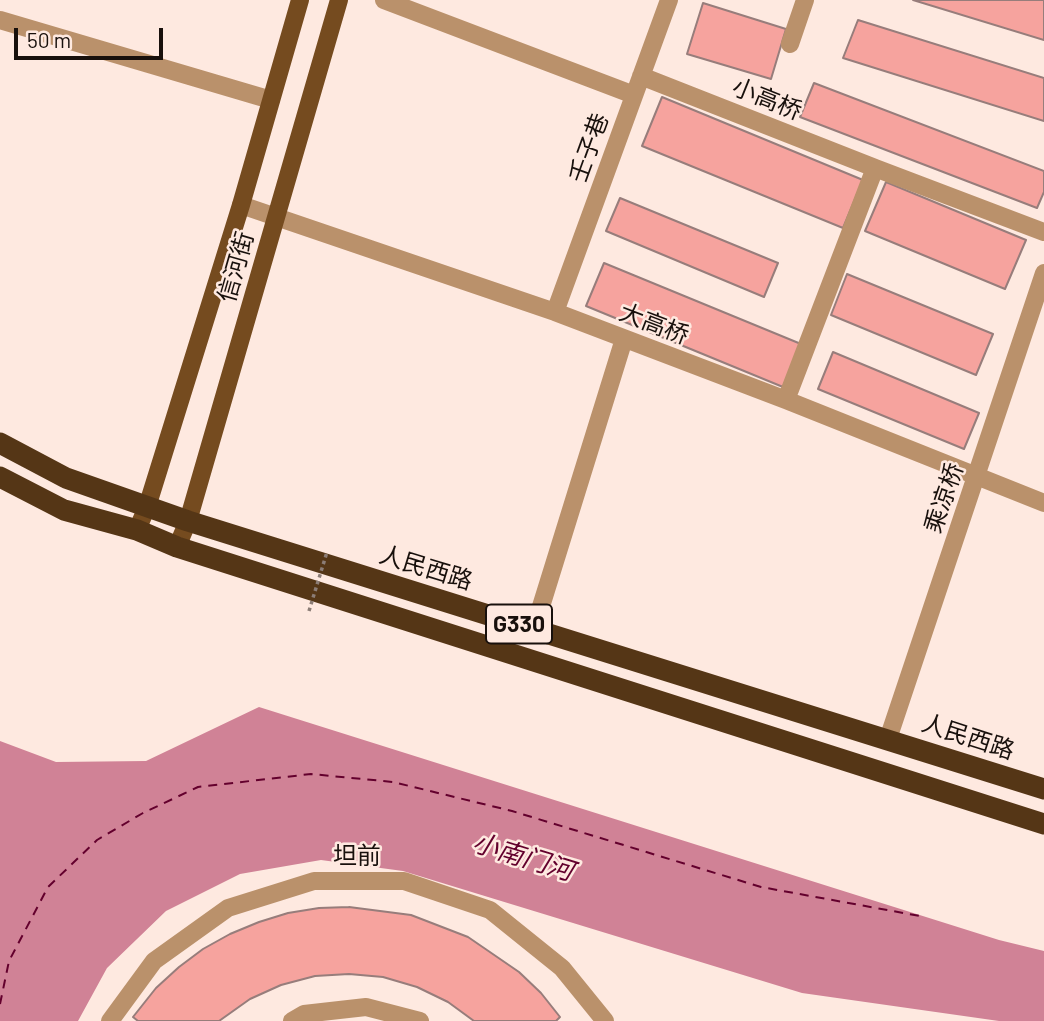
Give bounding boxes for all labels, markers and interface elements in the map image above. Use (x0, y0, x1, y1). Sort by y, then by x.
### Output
scale bar (18, 14, 166, 58)
text: 50 m (27, 27, 71, 52)
street label: 小高桥 (728, 72, 806, 126)
street label: 壬子巷 (563, 109, 615, 187)
street label: 信河街 (212, 228, 260, 306)
street label: 大高桥 (615, 298, 693, 350)
street label: 乘凉桥 (919, 459, 969, 537)
street label: 人民西路 (376, 540, 476, 596)
road number: G330 (486, 604, 552, 644)
street label: 人民西路 (918, 708, 1018, 766)
water label: 小南门河 (469, 827, 577, 887)
street label: 坦前 (333, 842, 381, 870)

